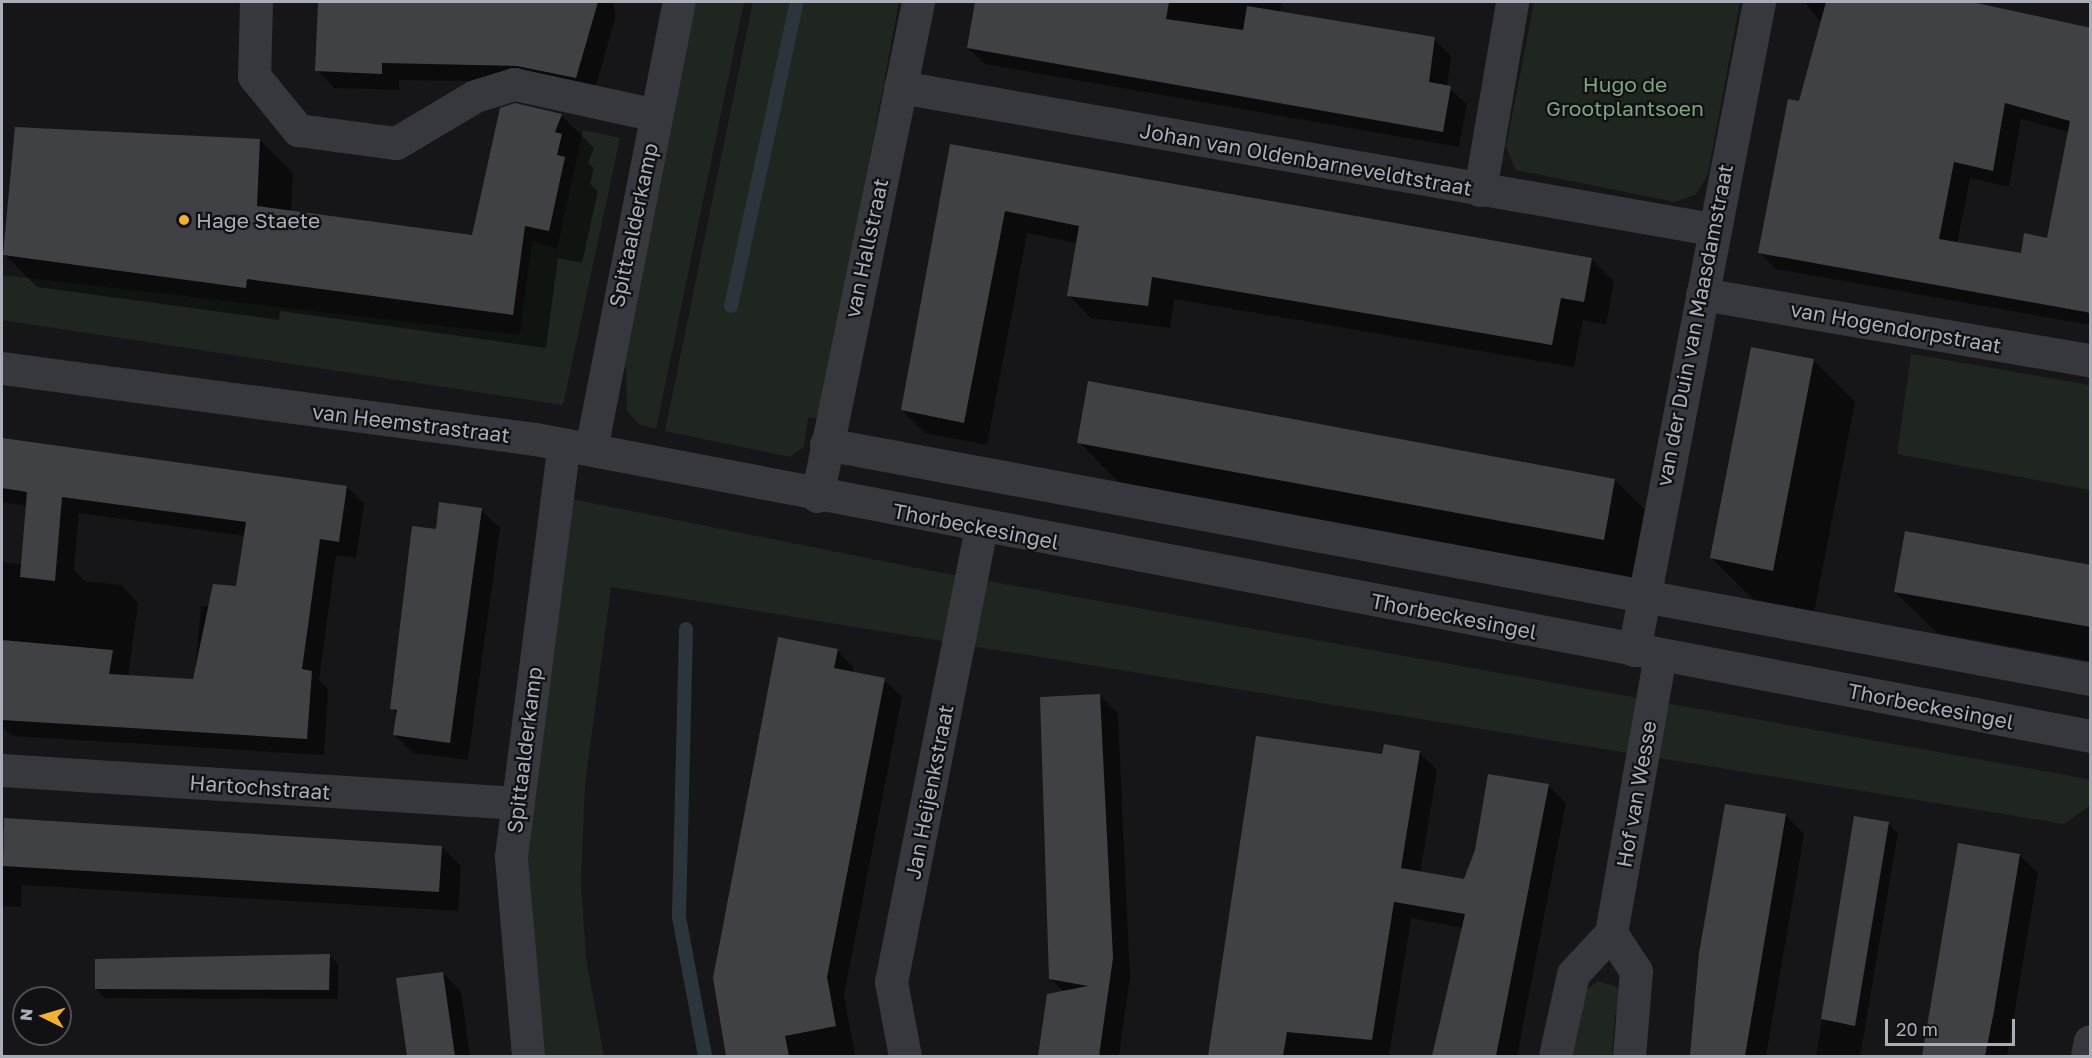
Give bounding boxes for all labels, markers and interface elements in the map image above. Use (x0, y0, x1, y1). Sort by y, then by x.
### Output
park label: Hugo de Grootplantsoen (1546, 71, 1704, 121)
street label: Johan van Oldenbarneveldtstraat (1138, 117, 1474, 201)
street label: Spittaalderkamp (603, 141, 663, 309)
street label: van der Duin van Maasdamstraat (1650, 162, 1738, 488)
street label: van Hallstraat (839, 176, 893, 320)
place label: Hage Staete (196, 207, 320, 233)
marker: Hage Staete (177, 213, 191, 227)
street label: van Hogendorpstraat (1789, 296, 2003, 358)
street label: van Heemstrastraat (311, 398, 511, 448)
street label: Thorbeckesingel (891, 498, 1061, 554)
street label: Thorbeckesingel (1369, 588, 1539, 644)
street label: Spittaalderkamp (501, 666, 547, 834)
street label: Thorbeckesingel (1846, 678, 2016, 734)
street label: Jan Heijenkstraat (900, 702, 958, 882)
street label: Hof van Wesse (1611, 719, 1661, 869)
street label: Hartochstraat (189, 770, 331, 804)
north arrow (12, 986, 72, 1046)
scale bar (1888, 1007, 2018, 1045)
text: N (16, 1008, 37, 1022)
text: 20 m (1896, 1018, 1938, 1040)

